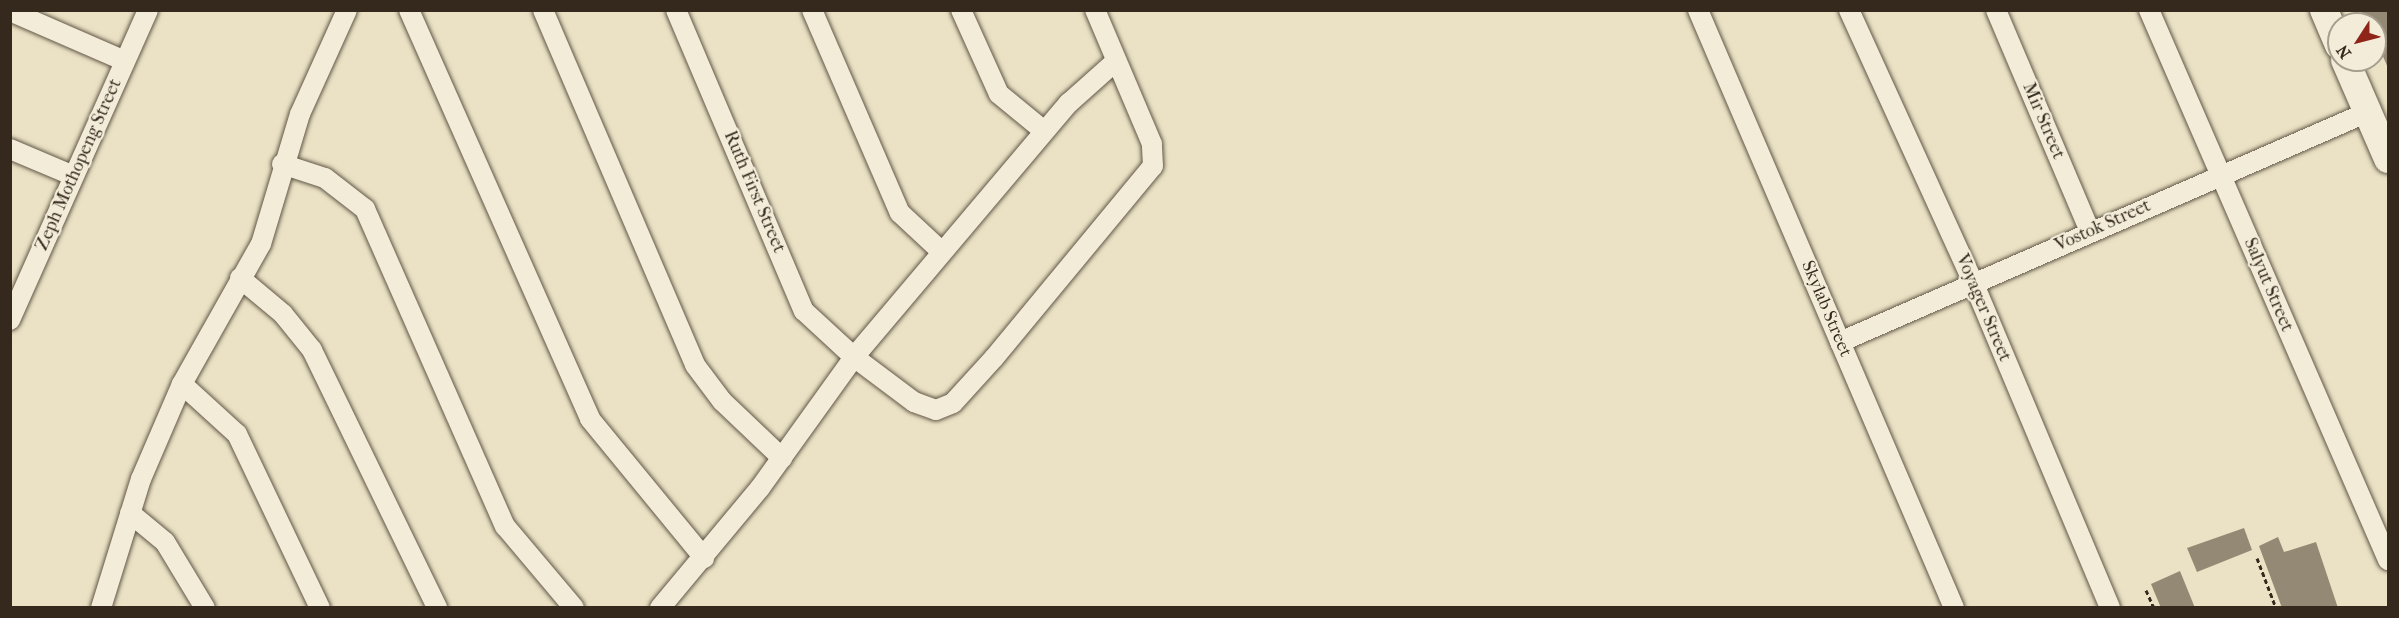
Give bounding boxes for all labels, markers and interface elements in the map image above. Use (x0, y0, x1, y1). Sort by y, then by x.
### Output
north arrow (2327, 12, 2387, 72)
text: N (2332, 41, 2355, 62)
street label: Zeph Mothopeng Street (31, 76, 127, 254)
street label: Mir Street (2017, 80, 2069, 162)
street label: Ruth First Street (719, 128, 789, 256)
street label: Vostok Street (2052, 195, 2154, 257)
street label: Salyut Street (2239, 235, 2297, 335)
street label: Voyager Street (1951, 251, 2015, 365)
street label: Skylab Street (1796, 258, 1856, 360)

